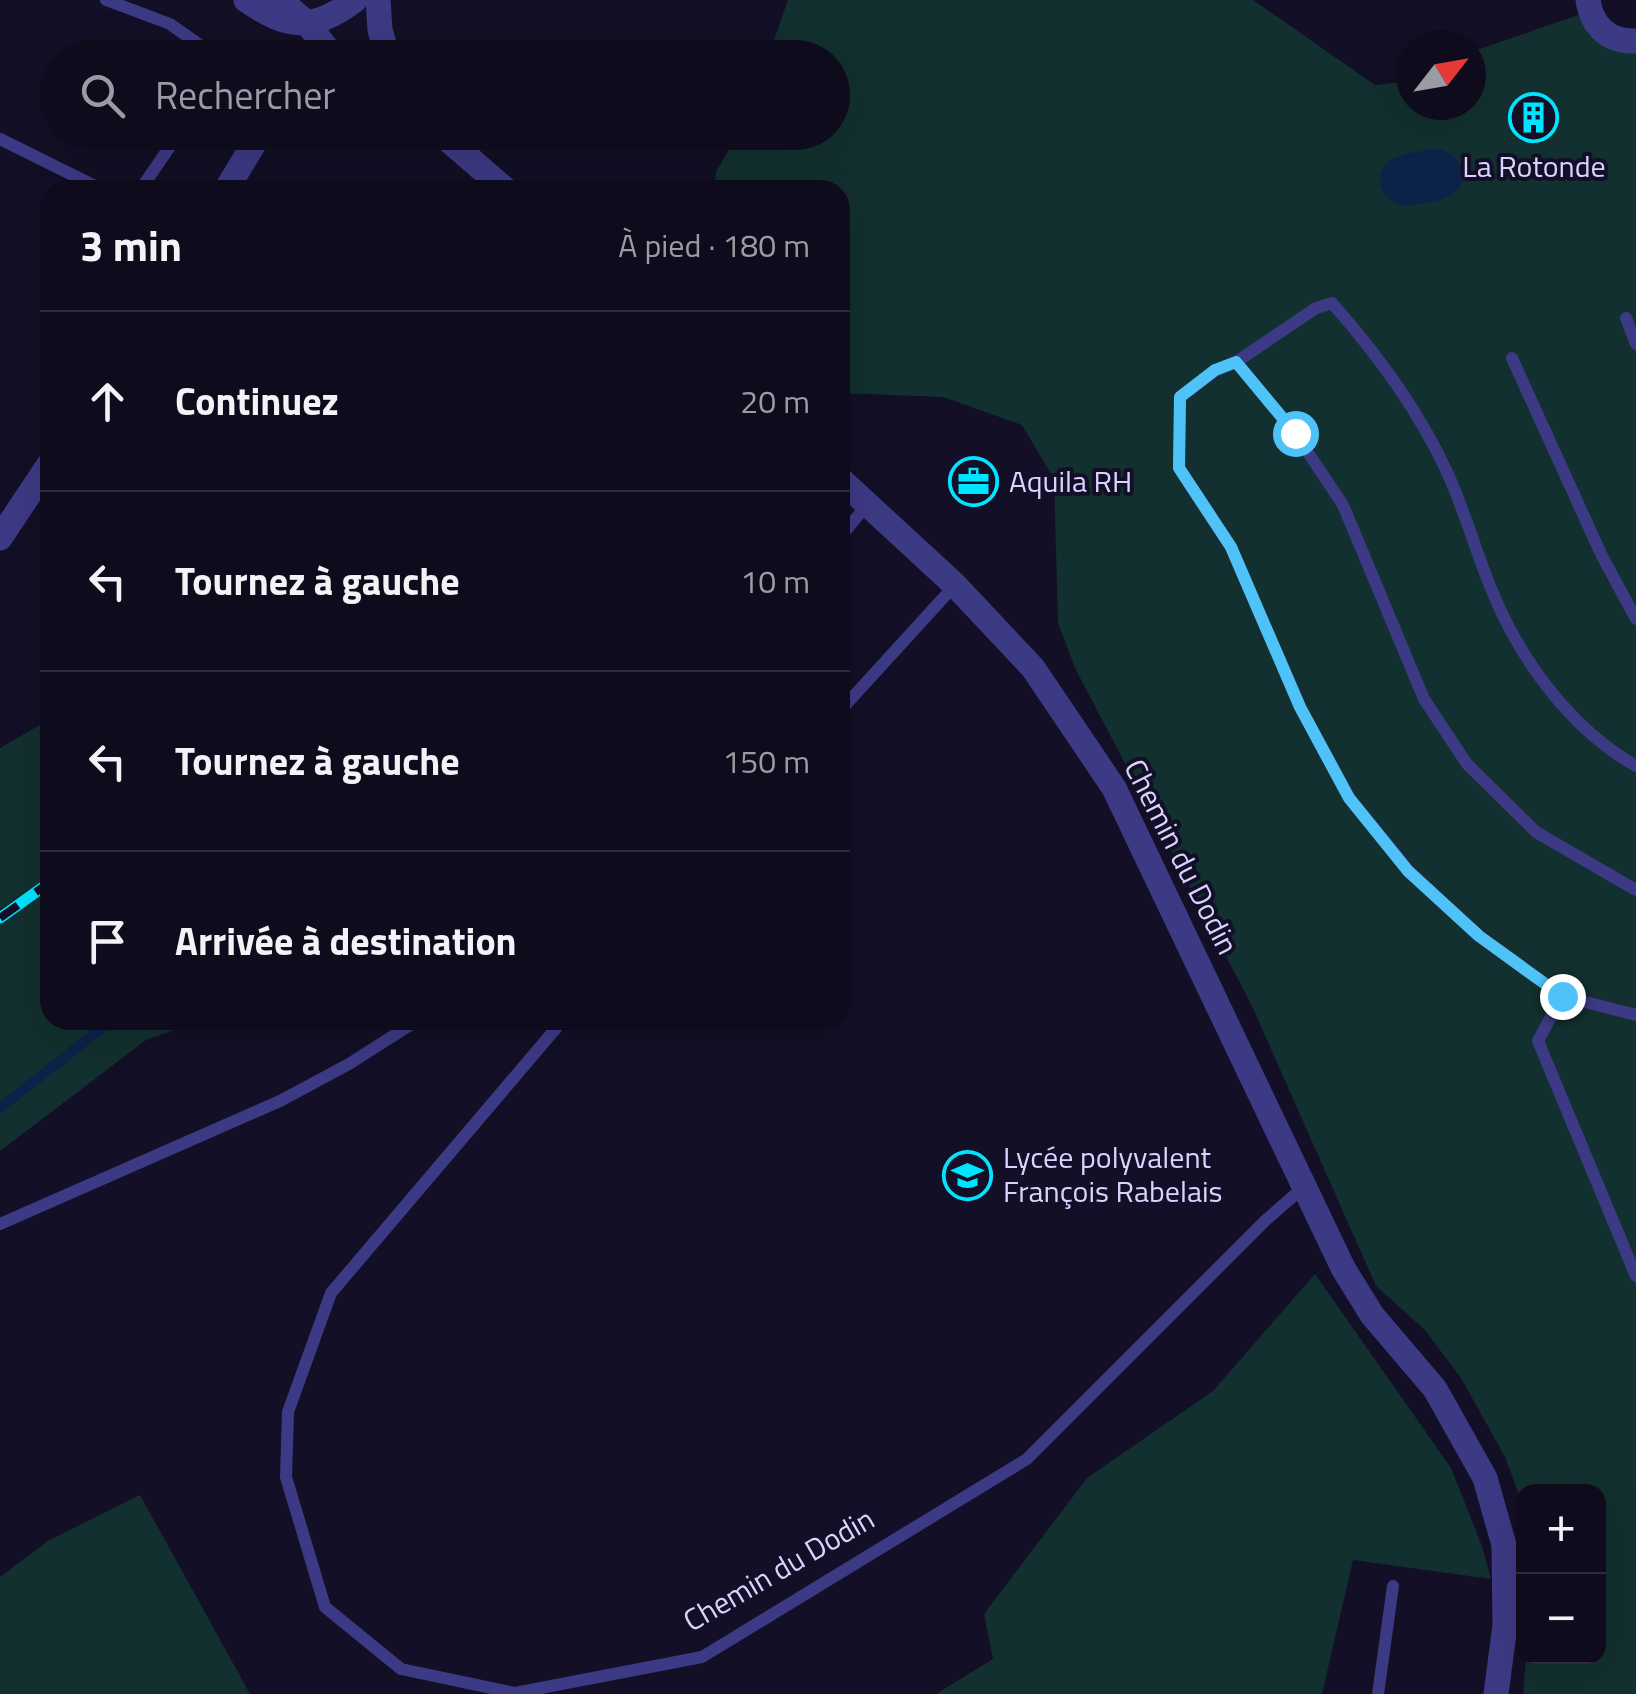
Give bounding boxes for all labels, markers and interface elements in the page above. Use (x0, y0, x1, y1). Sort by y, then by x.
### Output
north arrow (1396, 30, 1486, 120)
search box (40, 40, 850, 150)
text: Rechercher (155, 66, 336, 124)
icon: search (75, 68, 130, 123)
building icon: La Rotonde (1508, 92, 1560, 144)
place label: La Rotonde (1462, 143, 1606, 189)
text: 3 min (80, 213, 182, 277)
text: À pied · 180 m (618, 221, 810, 269)
text: Continuez (175, 372, 339, 430)
icon: ahead (80, 374, 135, 429)
text: 20 m (740, 377, 810, 425)
route start (1273, 411, 1319, 457)
office icon: Aquila RH (948, 456, 1000, 508)
place label: Aquila RH (1009, 458, 1132, 504)
text: Tournez à gauche (175, 552, 460, 610)
icon: left (80, 554, 135, 609)
text: 10 m (740, 557, 810, 605)
text: Tournez à gauche (175, 732, 460, 790)
icon: left (80, 734, 135, 789)
text: 150 m (722, 737, 810, 785)
street label: Chemin du Dodin (1113, 751, 1251, 962)
text: Arrivée à destination (175, 912, 517, 970)
icon: arrive (80, 914, 135, 969)
route end (1540, 974, 1586, 1020)
place label: Lycée polyvalent François Rabelais (1003, 1134, 1222, 1214)
school or university icon: Lycée polyvalent François Rabelais (942, 1149, 994, 1201)
map controls (1516, 1484, 1606, 1664)
button: + (1516, 1484, 1606, 1574)
street label: Chemin du Dodin (674, 1496, 883, 1643)
button: − (1516, 1574, 1606, 1664)

